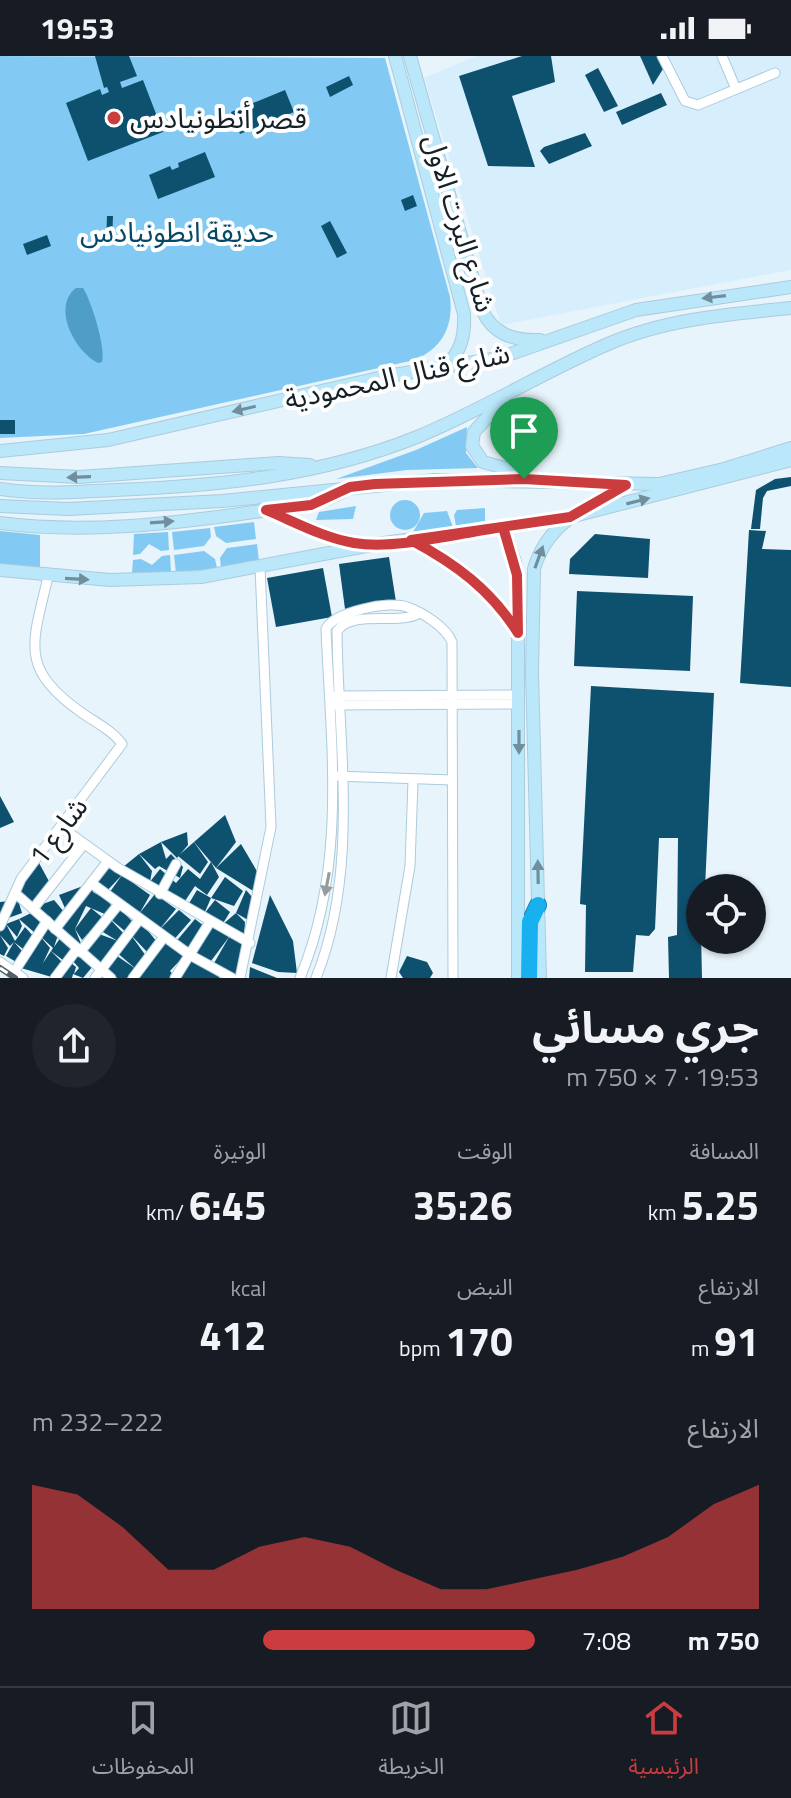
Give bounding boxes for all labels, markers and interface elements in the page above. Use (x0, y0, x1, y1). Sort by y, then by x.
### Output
text: 19:53 (40, 5, 115, 51)
place label: قصر أنطونيادس (130, 96, 307, 139)
marker: قصر أنطونيادس (105, 109, 123, 127)
street label: شارع البرت الاول (413, 128, 508, 317)
park label: حديقة انطونيادس (80, 210, 274, 253)
one-way arrow (701, 291, 726, 304)
street label: شارع قنال المحمودية (280, 331, 514, 420)
pin (490, 397, 558, 479)
one-way arrow (232, 403, 257, 415)
icon: arrive (502, 409, 546, 453)
one-way arrow (66, 470, 91, 483)
one-way arrow (626, 494, 651, 506)
one-way arrow (150, 515, 175, 528)
one-way arrow (533, 545, 546, 569)
one-way arrow (65, 573, 90, 586)
one-way arrow (512, 730, 525, 755)
street label: شارع 1 (17, 787, 98, 874)
one-way arrow (531, 859, 544, 884)
one-way arrow (321, 872, 333, 897)
map controls (686, 874, 766, 954)
button: locate (686, 874, 766, 954)
text: جري مسائي (532, 993, 759, 1060)
button: share (32, 1004, 116, 1088)
text: 19:53 · 7 × 750 m (566, 1057, 759, 1096)
text: الوتيرة (213, 1134, 266, 1168)
text: الوقت (457, 1134, 513, 1168)
text: المسافة (690, 1134, 759, 1168)
text: 6:45 (189, 1175, 266, 1236)
text: 35:26 (413, 1175, 513, 1236)
text: 5.25 (682, 1175, 759, 1236)
text: /km (146, 1195, 189, 1229)
text: km (648, 1195, 682, 1229)
text: النبض (457, 1270, 513, 1304)
text: الارتفاع (699, 1270, 759, 1304)
text: kcal (230, 1271, 266, 1305)
text: 412 (199, 1305, 266, 1366)
text: 170 (445, 1311, 513, 1372)
text: 91 (714, 1311, 759, 1372)
text: bpm (399, 1331, 445, 1365)
text: m (691, 1331, 714, 1365)
text: 222–232 m (32, 1402, 163, 1441)
text: الارتفاع (688, 1409, 759, 1448)
text: 7:08 (582, 1621, 631, 1660)
text: 750 m (688, 1621, 759, 1660)
tab: المحفوظات (92, 1696, 194, 1790)
tab: الخريطة (378, 1696, 444, 1790)
tab: الرئيسية (628, 1696, 699, 1790)

